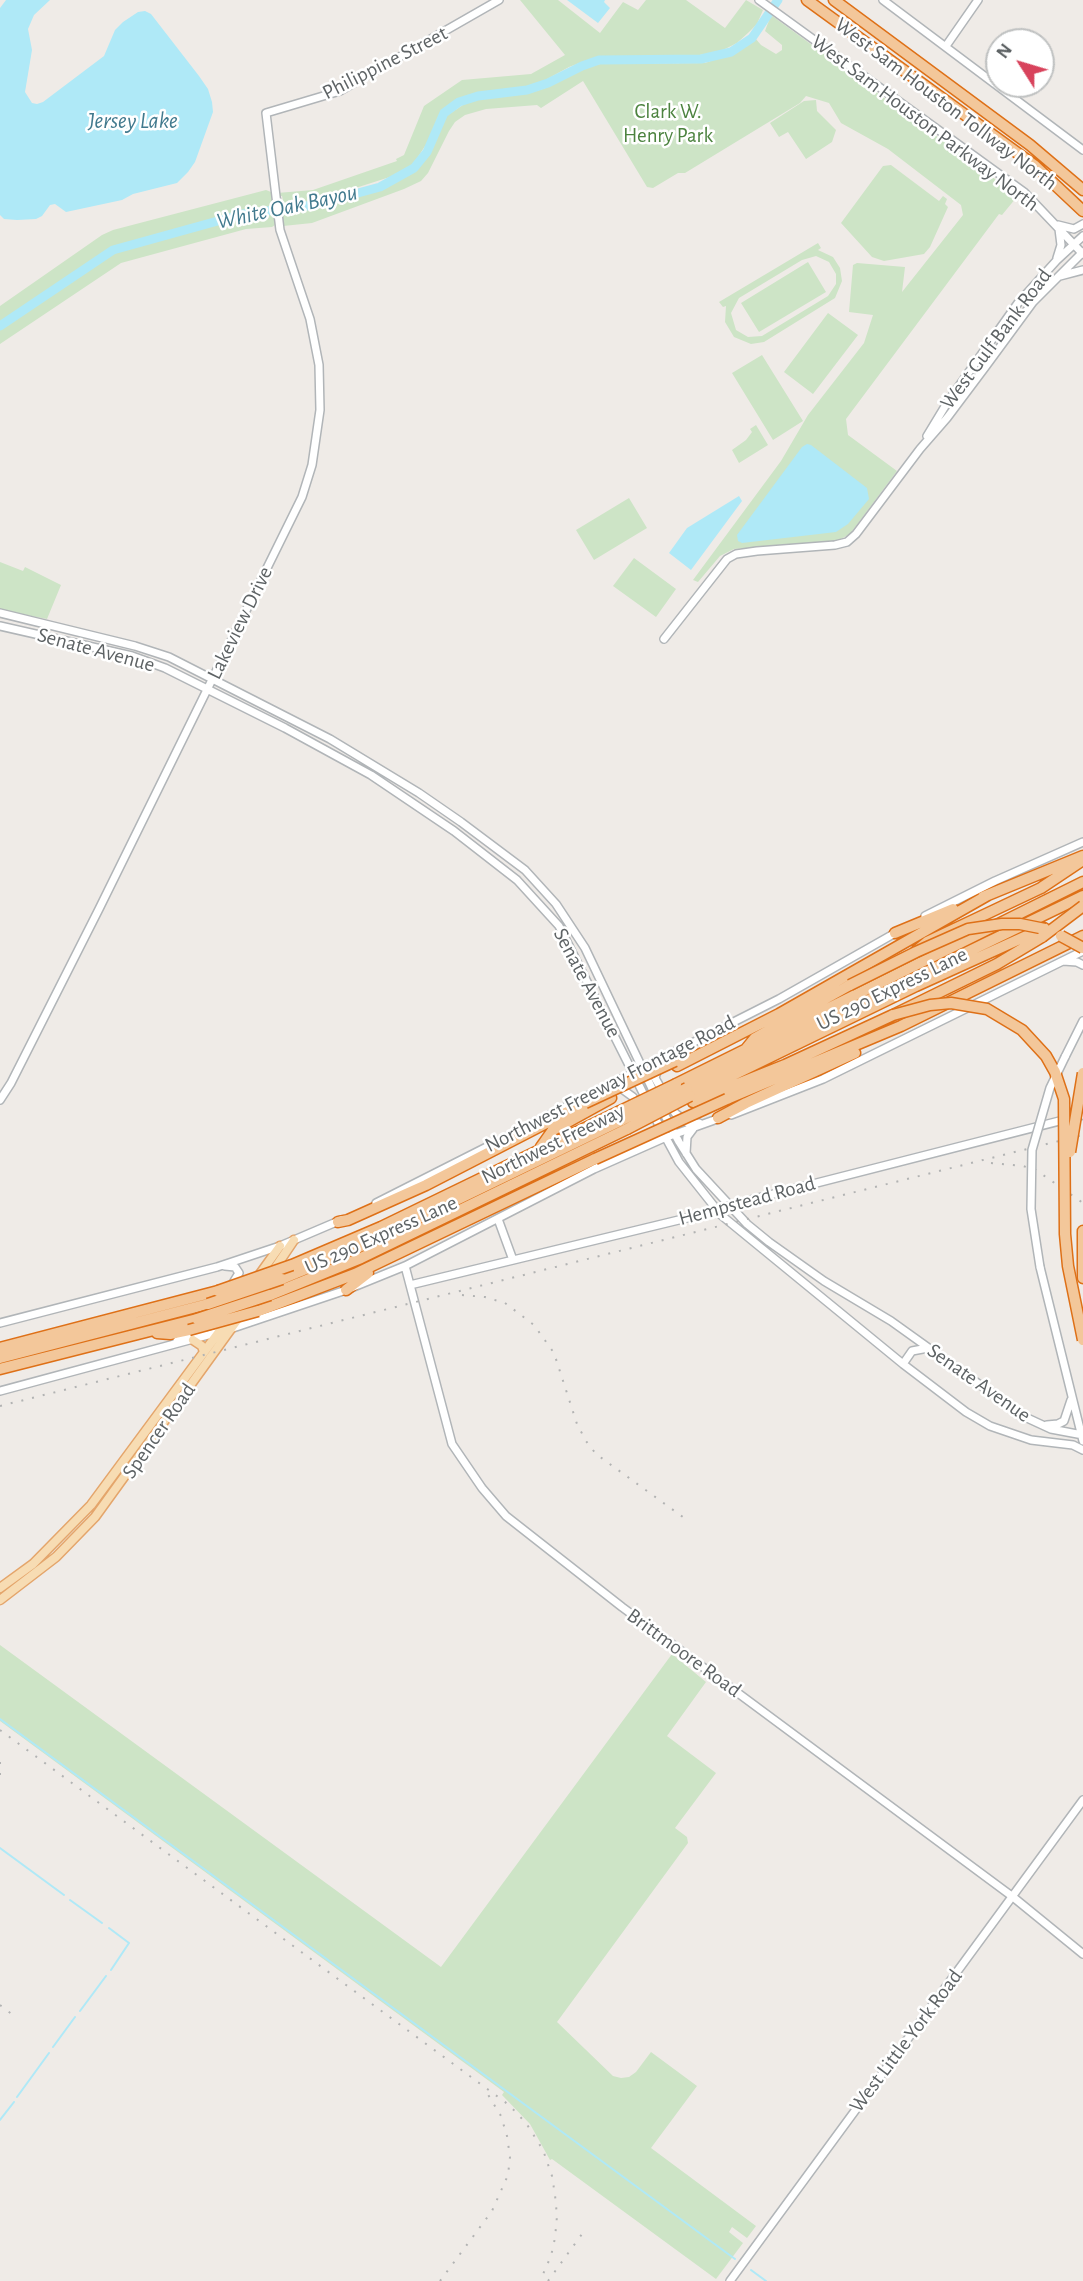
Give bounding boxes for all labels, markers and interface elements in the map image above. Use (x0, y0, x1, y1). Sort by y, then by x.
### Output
street label: West Sam Houston Tollway North (830, 12, 1062, 196)
street label: Philippine Street (318, 21, 452, 105)
north arrow (985, 28, 1055, 98)
street label: West Sam Houston Parkway North (806, 29, 1044, 217)
park label: Clark W. Henry Park (623, 99, 713, 149)
water label: Jersey Lake (88, 107, 178, 135)
water label: White Oak Bayou (214, 179, 360, 235)
street label: West Gulf Bank Road (935, 264, 1057, 414)
street label: Lakeview Drive (202, 563, 278, 683)
street label: Senate Avenue (35, 622, 157, 678)
street label: Senate Avenue (548, 924, 626, 1042)
street label: US 290 Express Lane (813, 942, 971, 1036)
street label: Northwest Freeway Frontage Road (481, 1010, 739, 1158)
street label: Northwest Freeway (477, 1098, 629, 1190)
street label: Hempstead Road (676, 1171, 818, 1231)
street label: US 290 Express Lane (301, 1190, 461, 1280)
street label: Senate Avenue (922, 1338, 1036, 1428)
street label: Spencer Road (117, 1378, 201, 1484)
street label: Brittmoore Road (622, 1603, 746, 1703)
street label: West Little York Road (844, 1965, 968, 2117)

